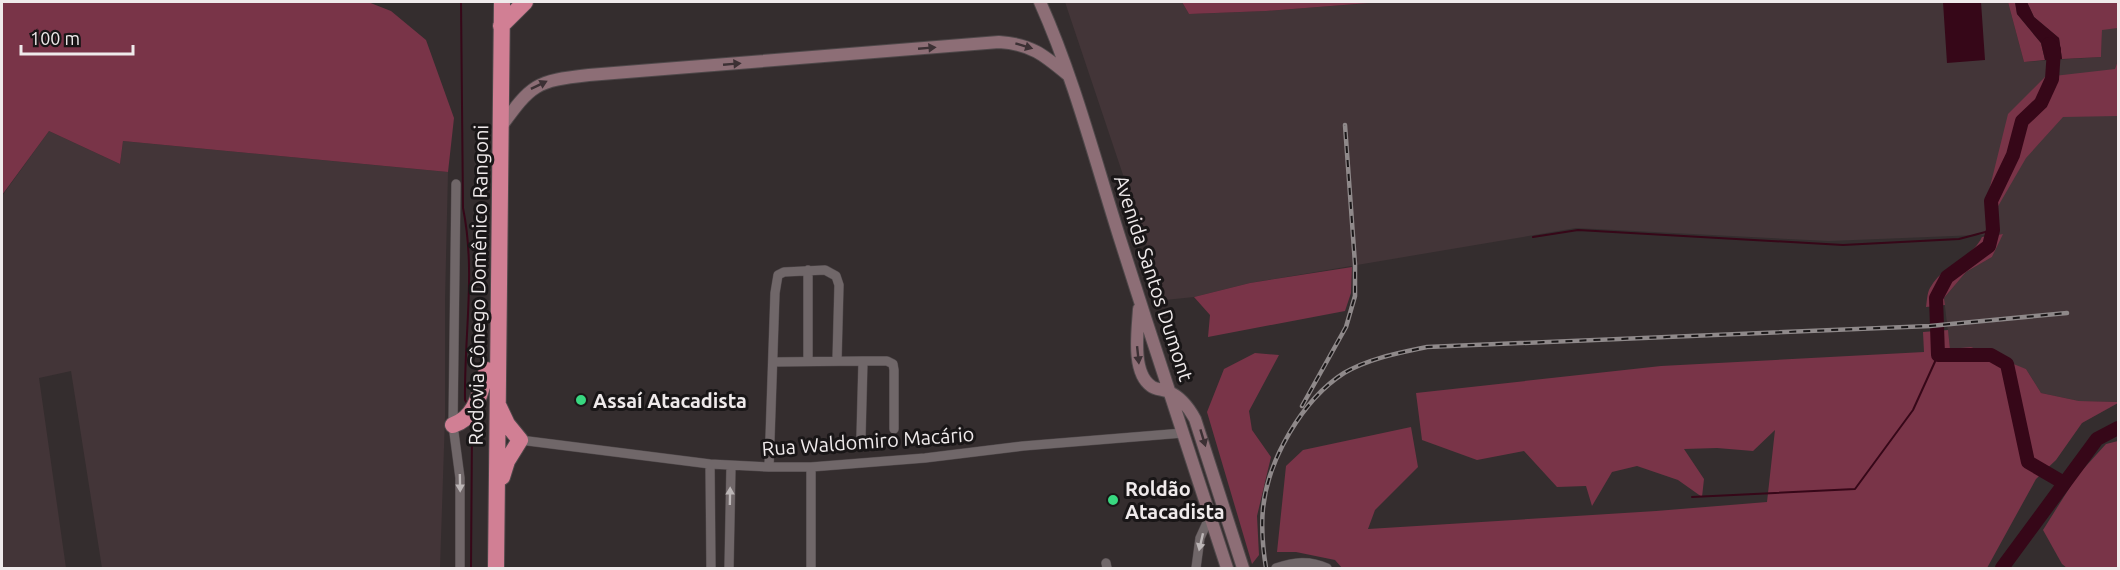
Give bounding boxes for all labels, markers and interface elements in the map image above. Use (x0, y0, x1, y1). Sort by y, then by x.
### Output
scale bar (21, 18, 134, 56)
text: 100 m (30, 28, 80, 48)
one-way arrow (1015, 42, 1033, 51)
one-way arrow (917, 44, 936, 53)
one-way arrow (723, 59, 742, 69)
one-way arrow (531, 81, 548, 90)
street label: Rodovia Cônego Domênico Rangoni (464, 124, 492, 446)
street label: Avenida Santos Dumont (1110, 172, 1198, 384)
one-way arrow (1134, 346, 1143, 365)
place label: Assaí Atacadista (593, 389, 747, 412)
marker: Assaí Atacadista (574, 393, 588, 407)
street label: Rua Waldomiro Macário (761, 422, 975, 460)
one-way arrow (1199, 429, 1208, 447)
one-way arrow (455, 474, 464, 493)
place label: Roldão Atacadista (1125, 477, 1225, 523)
one-way arrow (725, 487, 735, 506)
marker: Roldão Atacadista (1106, 493, 1120, 507)
one-way arrow (1195, 533, 1205, 551)

